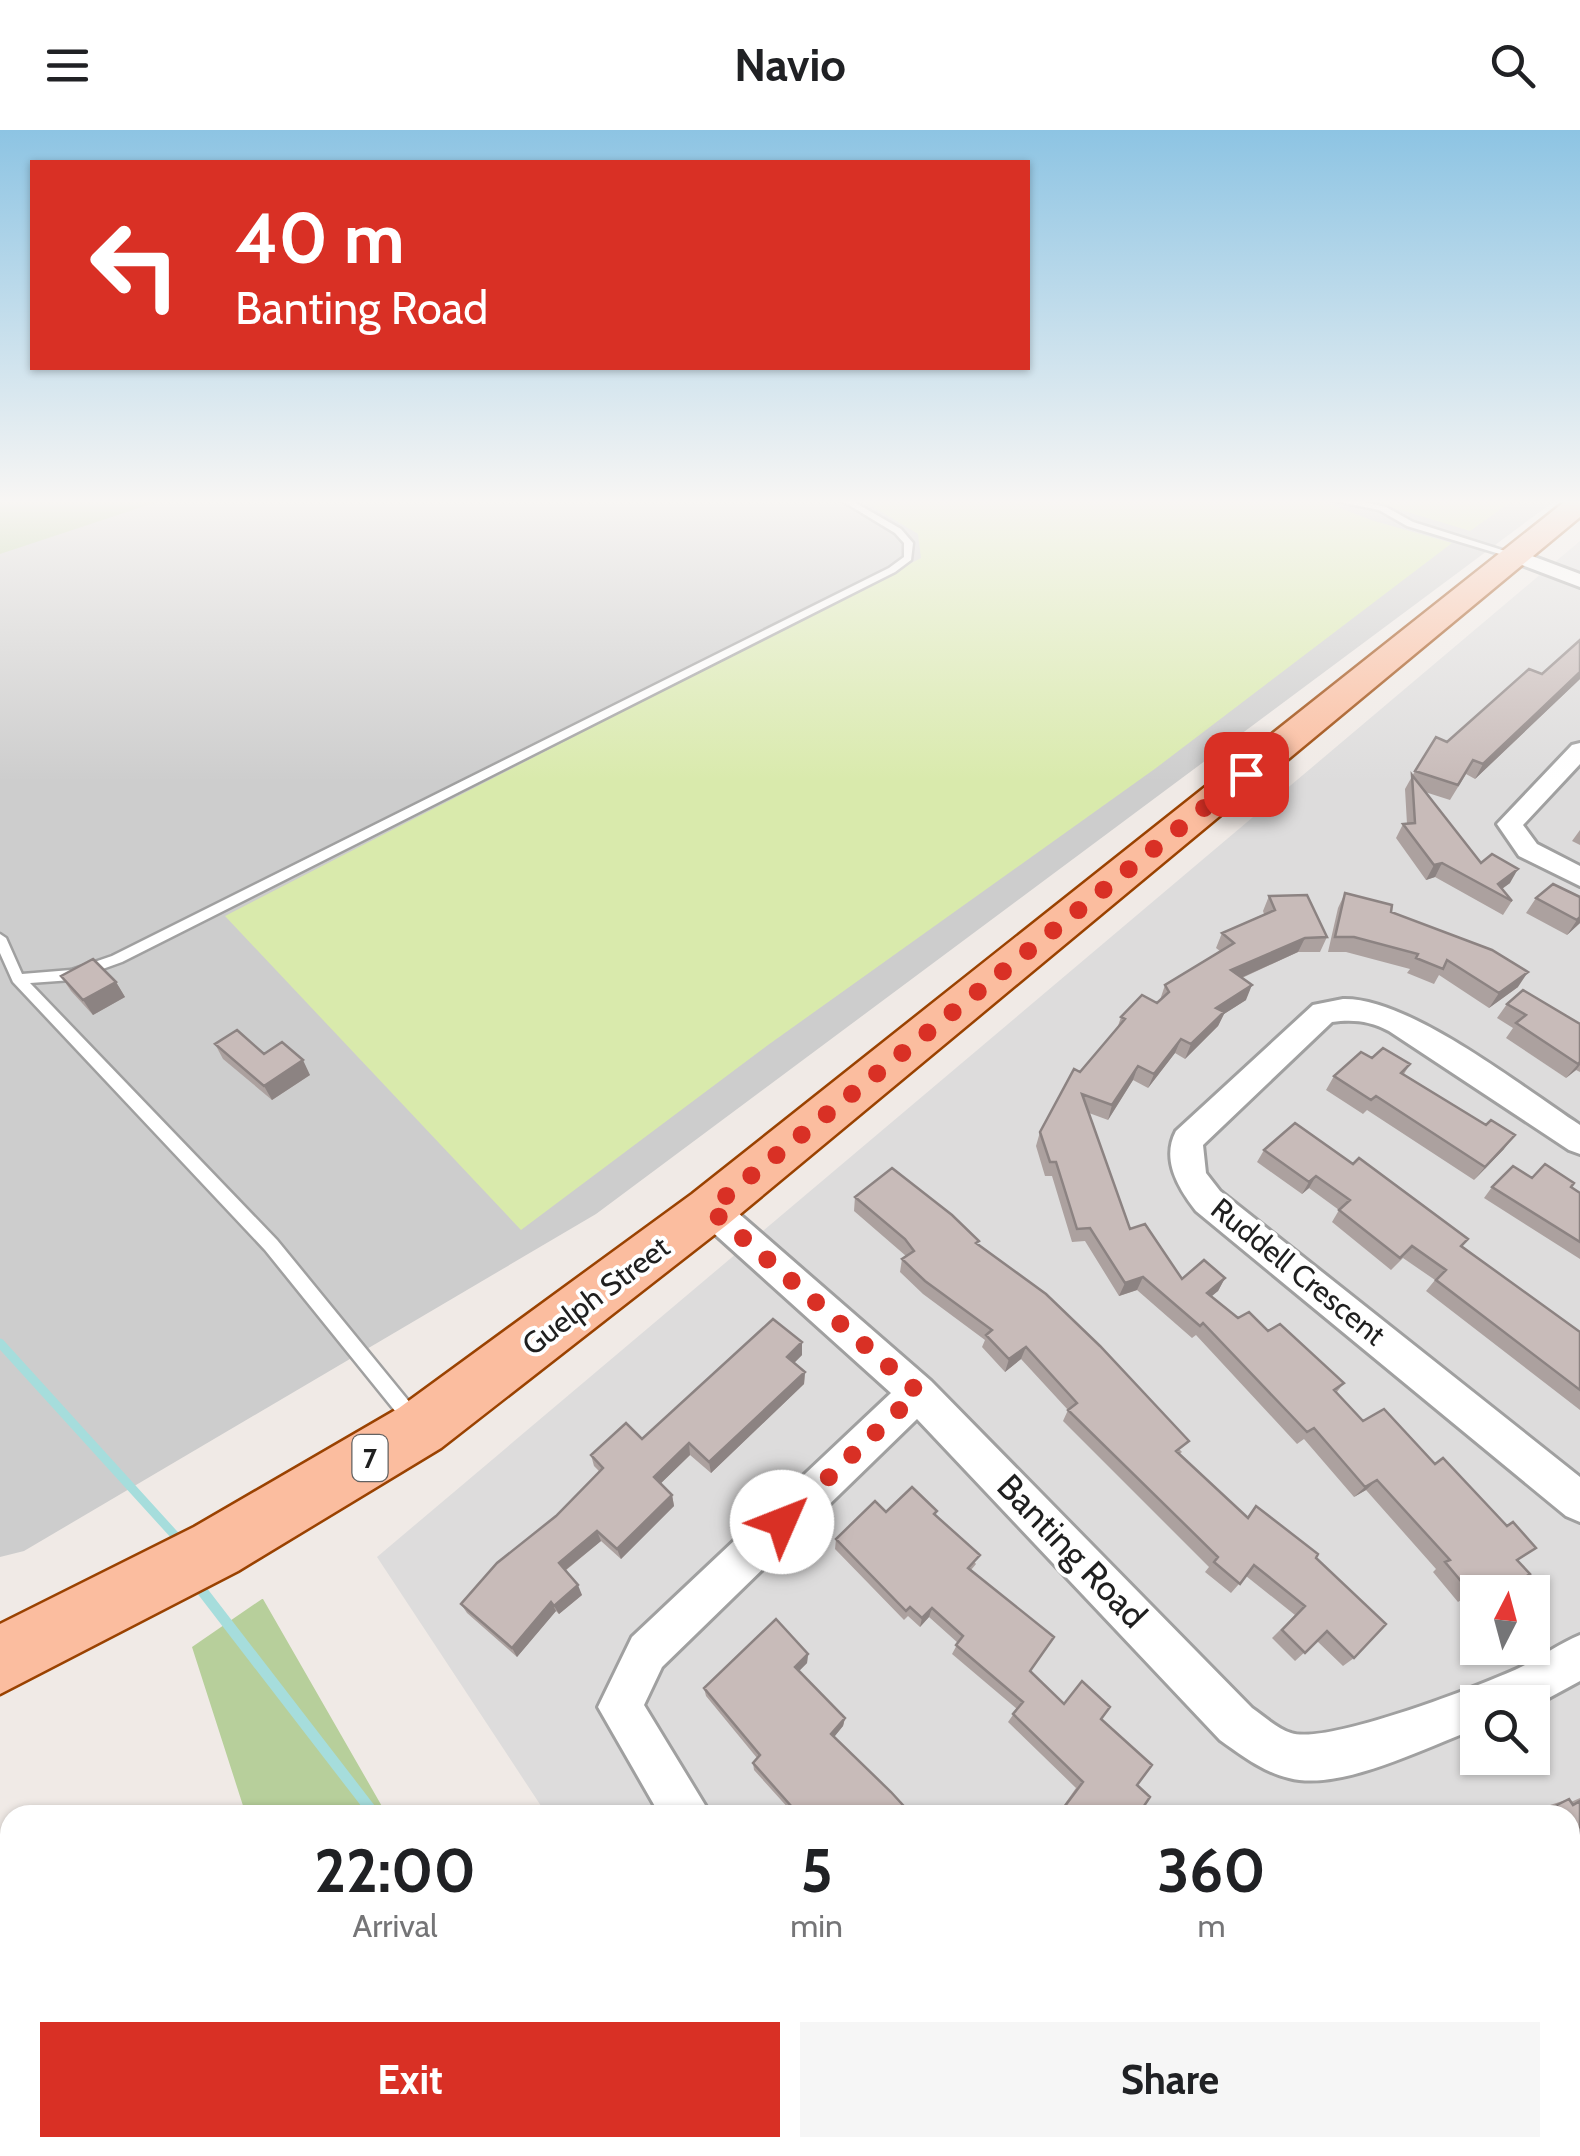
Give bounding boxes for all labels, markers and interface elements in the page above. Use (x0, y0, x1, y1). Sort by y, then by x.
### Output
icon: menu (40, 38, 95, 93)
text: Navio (734, 38, 846, 92)
icon: search (1485, 38, 1540, 93)
text: 40 m (235, 195, 404, 281)
icon: left (70, 200, 200, 330)
text: Banting Road (235, 281, 488, 335)
pin (1204, 732, 1289, 817)
icon: arrive (1219, 747, 1274, 802)
street label: Ruddell Crescent (1204, 1190, 1393, 1353)
street label: Guelph Street (515, 1228, 677, 1363)
road number: 7 (352, 1435, 388, 1481)
street label: Banting Road (988, 1465, 1156, 1636)
position arrow (730, 1470, 834, 1574)
north arrow (1460, 1575, 1550, 1665)
map controls (1460, 1575, 1550, 1775)
button: search (1460, 1685, 1550, 1775)
text: 22:00 (314, 1834, 476, 1907)
text: 5 (800, 1834, 833, 1907)
text: 360 (1157, 1834, 1266, 1907)
text: Arrival (352, 1906, 438, 1945)
text: min (790, 1906, 843, 1945)
text: m (1197, 1906, 1225, 1945)
button: Exit (40, 2022, 780, 2137)
button: Share (800, 2022, 1540, 2137)

